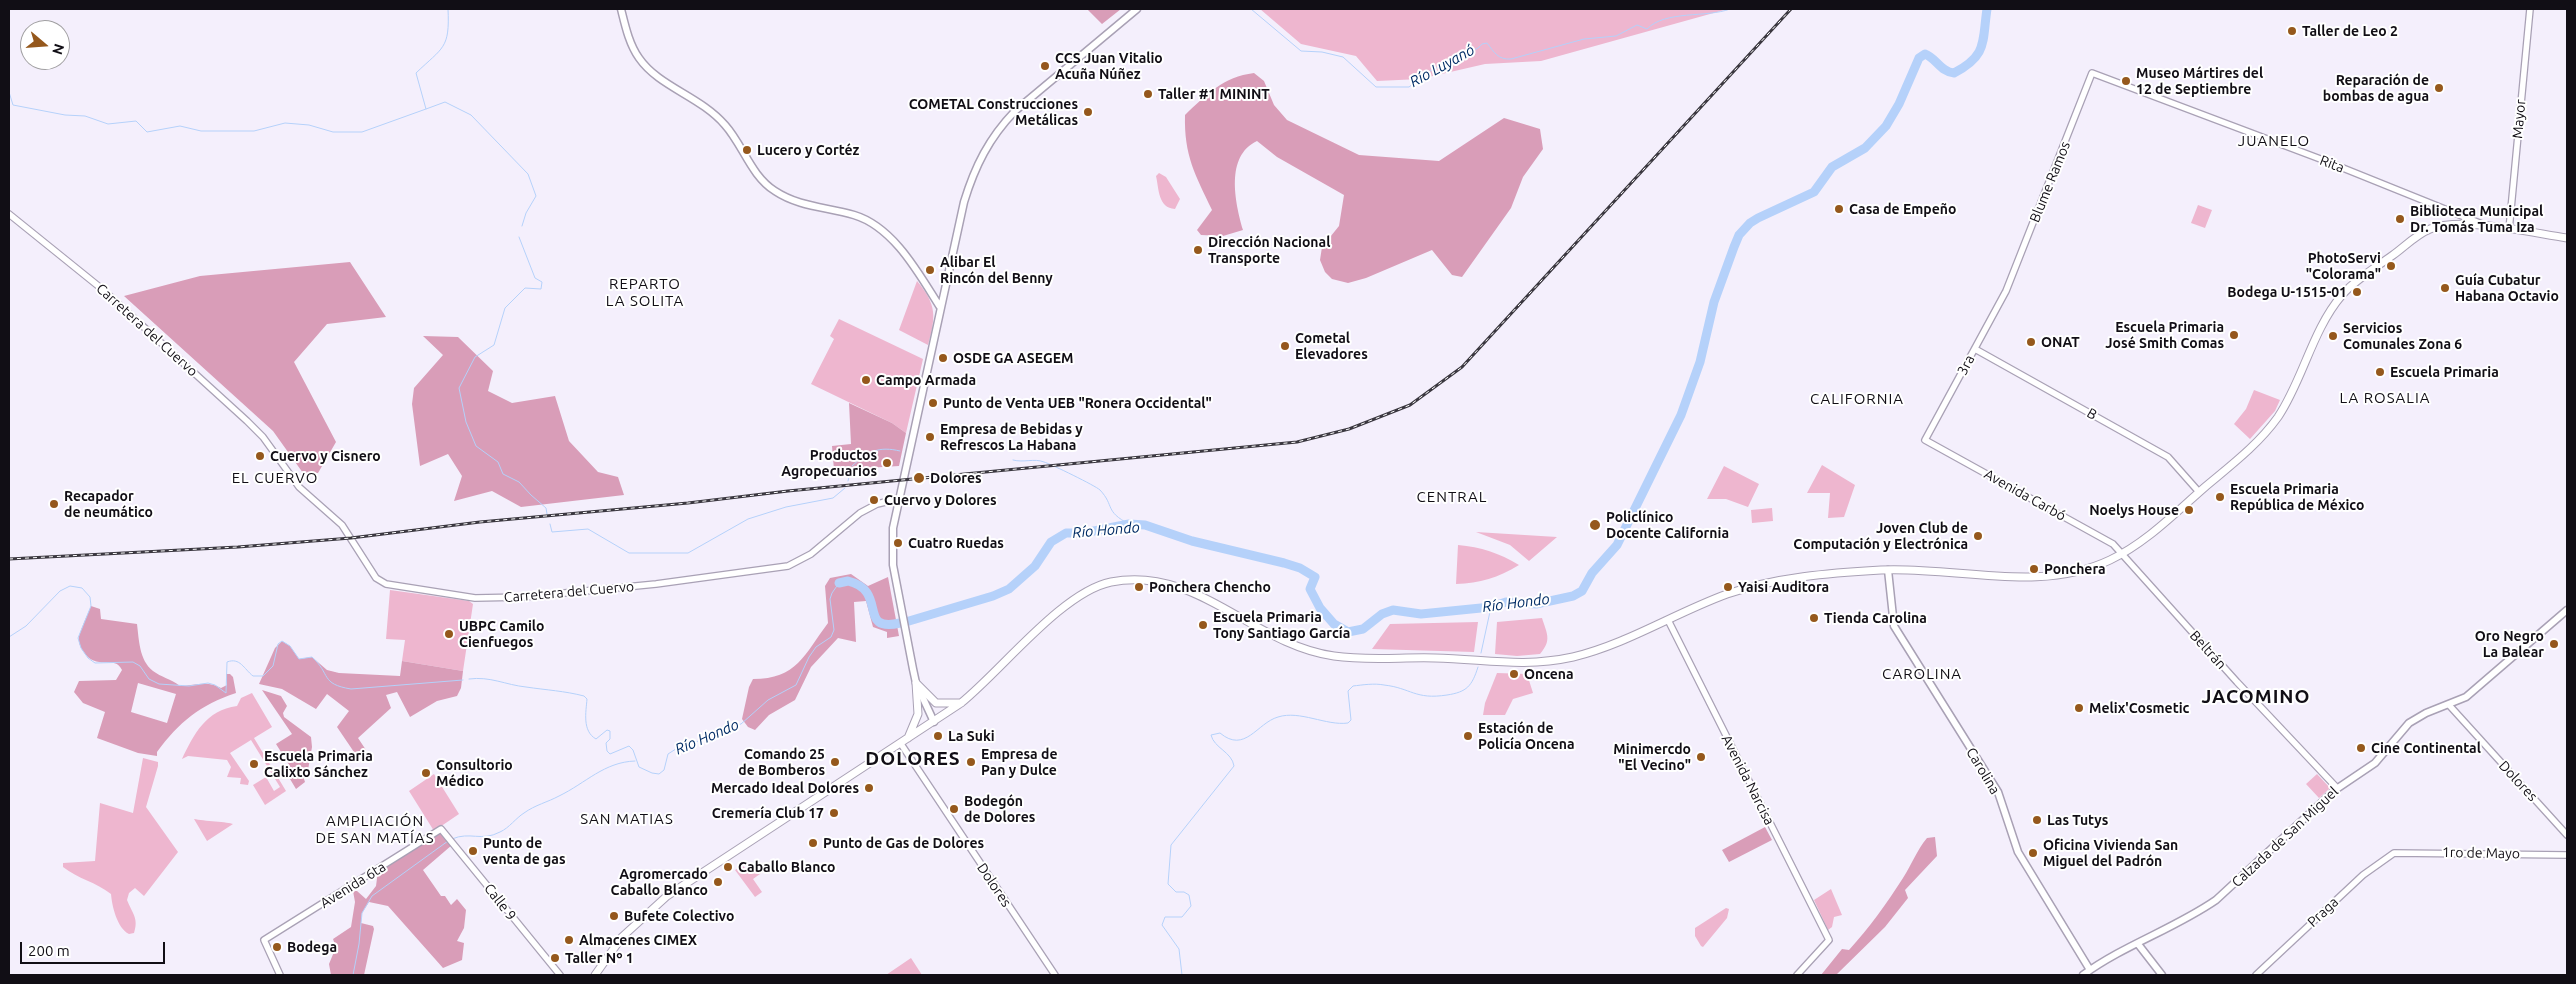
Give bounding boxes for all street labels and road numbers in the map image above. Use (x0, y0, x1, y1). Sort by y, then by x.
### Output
street label: Mayor (2509, 99, 2529, 139)
street label: Blume Ramos (2026, 139, 2074, 225)
street label: Rita (2317, 152, 2347, 176)
street label: Carretera del Cuervo (93, 280, 201, 380)
street label: 3ra (1954, 352, 1978, 378)
street label: B (2084, 405, 2100, 423)
street label: Avenida Carbó (1981, 466, 2069, 524)
street label: Carretera del Cuervo (503, 578, 635, 606)
street label: Beltrán (2186, 627, 2230, 673)
street label: Avenida Narcisa (1718, 732, 1778, 828)
street label: Carolina (1963, 745, 2003, 797)
street label: Dolores (2495, 757, 2541, 805)
street label: Calzada de San Miguel (2228, 783, 2342, 891)
street label: 1ro de Mayo (2442, 844, 2520, 862)
street label: Avenida 6ta (317, 858, 389, 912)
street label: Dolores (973, 860, 1015, 910)
street label: Calle 9 (480, 880, 520, 924)
street label: Praga (2304, 894, 2342, 930)

